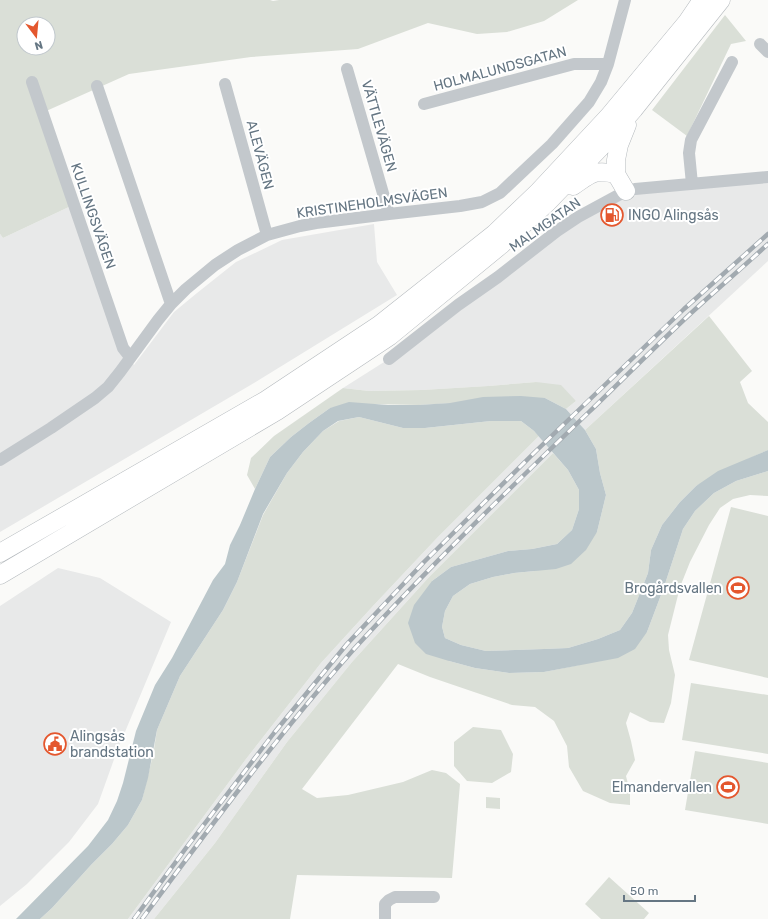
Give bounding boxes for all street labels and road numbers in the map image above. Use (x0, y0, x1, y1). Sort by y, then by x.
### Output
street label: HOLMALUNDSGATAN (432, 43, 568, 95)
street label: VÄTTLEVÄGEN (358, 78, 400, 174)
street label: ALEVÄGEN (243, 118, 277, 192)
street label: KULLINGSVÄGEN (67, 161, 119, 271)
street label: KRISTINEHOLMSVÄGEN (295, 184, 449, 222)
street label: MALMGATAN (506, 194, 584, 256)

